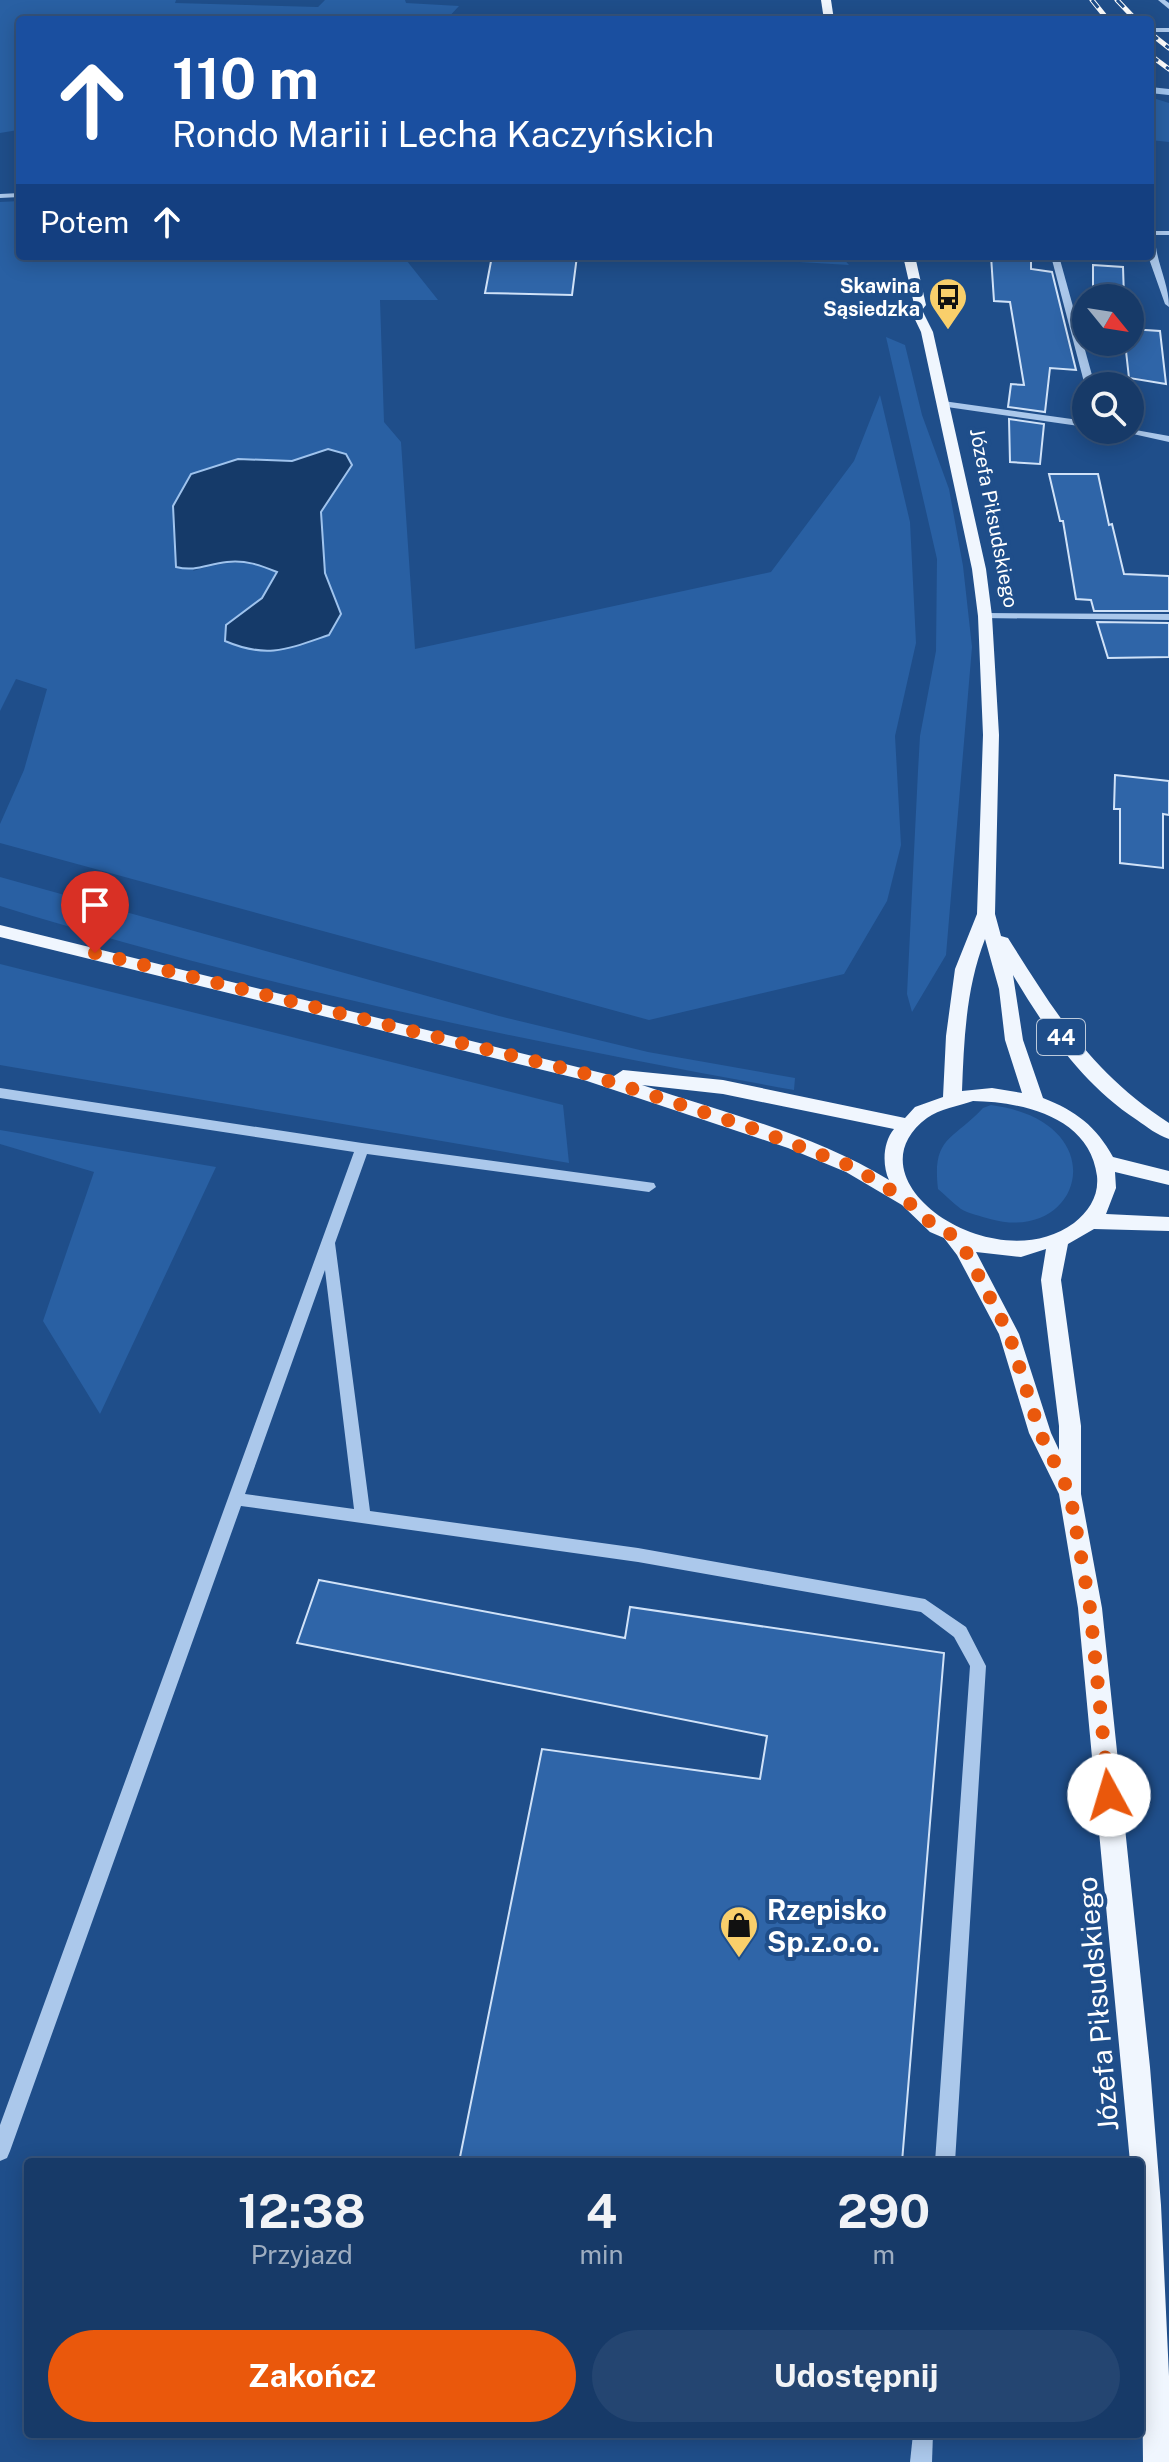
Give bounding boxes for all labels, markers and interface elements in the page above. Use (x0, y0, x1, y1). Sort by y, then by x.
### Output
text: 110 m (172, 46, 319, 112)
icon: ahead (40, 48, 144, 152)
text: Rondo Marii i Lecha Kaczyńskich (172, 113, 714, 155)
icon: ahead (145, 200, 189, 244)
text: Potem (40, 204, 129, 240)
place label: Skawina Sąsiedzka (823, 274, 920, 321)
bus stop icon: Skawina Sąsiedzka (927, 276, 969, 331)
north arrow (1072, 284, 1144, 356)
map controls (1072, 284, 1144, 444)
button: search (1072, 372, 1144, 444)
street label: Józefa Piłsudskiego (965, 426, 1023, 610)
pin (61, 871, 129, 953)
icon: arrive (73, 883, 117, 927)
road number: 44 (1037, 1019, 1085, 1055)
position arrow (1067, 1753, 1151, 1837)
street label: Józefa Piłsudskiego (1069, 1875, 1125, 2133)
place label: Rzepisko Sp.z.o.o. (767, 1893, 887, 1958)
shop icon: Rzepisko Sp.z.o.o. (718, 1904, 760, 1959)
text: 12:38 (238, 2182, 366, 2239)
text: 4 (586, 2182, 617, 2239)
text: 290 (837, 2182, 930, 2239)
text: Przyjazd (251, 2239, 353, 2270)
text: min (579, 2239, 624, 2270)
text: m (873, 2239, 895, 2270)
button: Zakończ (48, 2330, 576, 2422)
button: Udostępnij (592, 2330, 1120, 2422)

